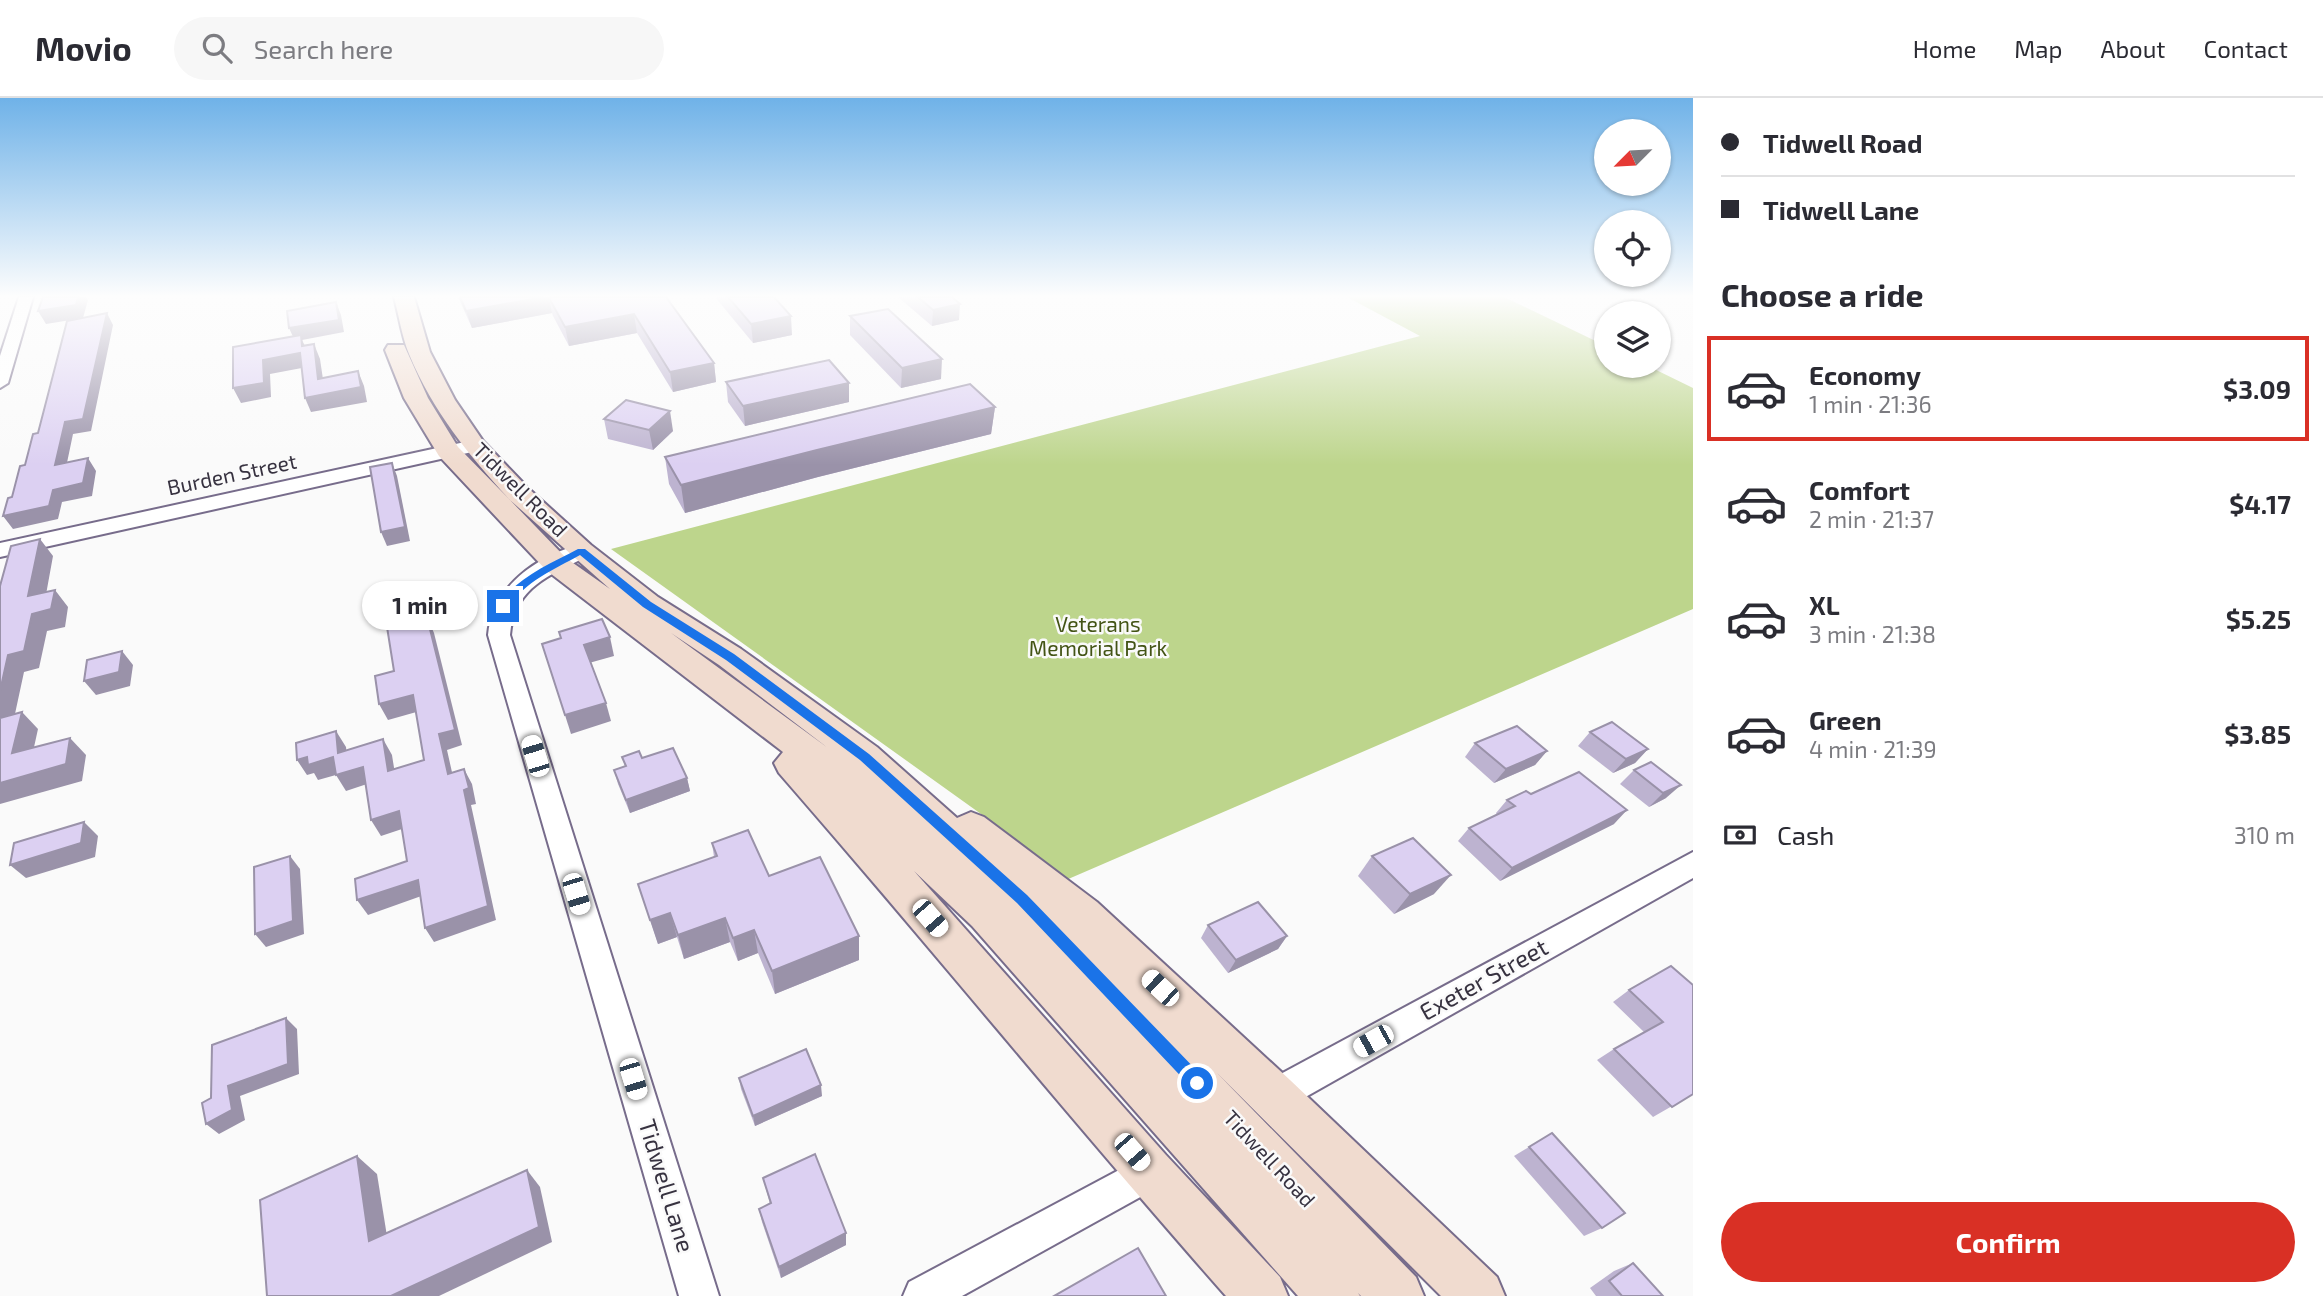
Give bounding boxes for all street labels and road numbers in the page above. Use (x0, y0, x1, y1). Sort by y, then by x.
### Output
street label: Tidwell Road (469, 437, 573, 541)
street label: Burden Street (165, 448, 299, 499)
street label: Exeter Street (1414, 932, 1552, 1026)
street label: Tidwell Road (1219, 1104, 1321, 1211)
street label: Tidwell Lane (633, 1116, 701, 1256)

